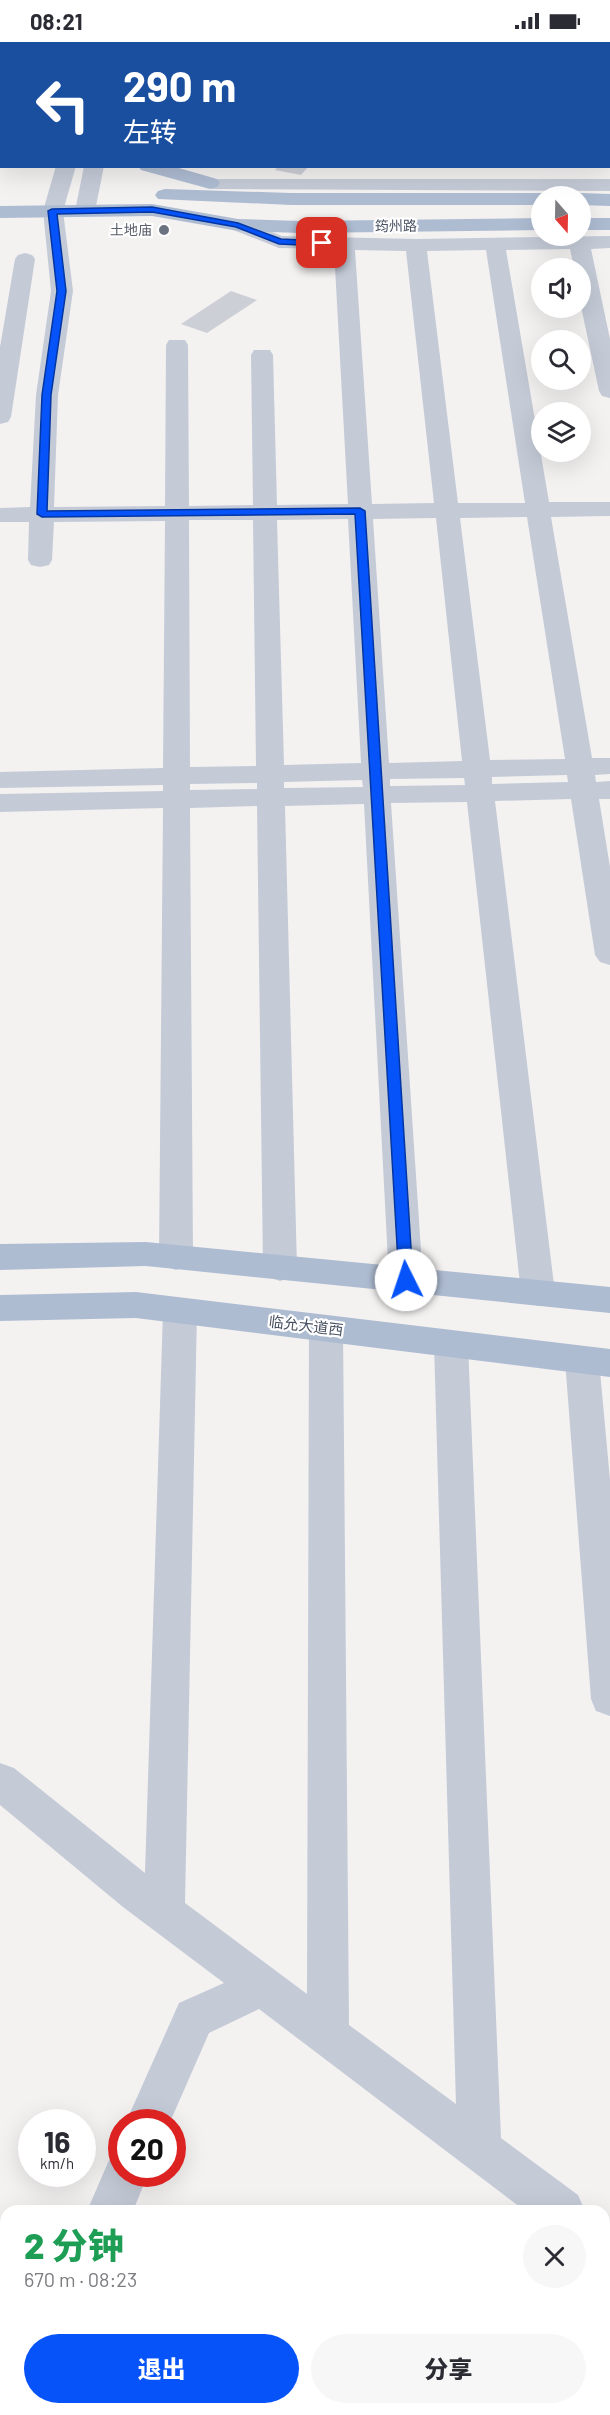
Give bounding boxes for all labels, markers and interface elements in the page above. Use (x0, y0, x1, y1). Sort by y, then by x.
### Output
text: 08:21 (30, 8, 82, 34)
text: 290 m (123, 60, 236, 110)
icon: left (24, 66, 102, 144)
text: 左转 (123, 115, 177, 147)
north arrow (531, 186, 591, 246)
map controls (531, 186, 591, 462)
pin (296, 217, 347, 268)
street label: 筠州路 (375, 217, 417, 234)
place label: 土地庙 (110, 221, 152, 238)
marker: 土地庙 (157, 223, 171, 237)
icon: arrive (305, 226, 338, 259)
button: sound (531, 258, 591, 318)
button: search (531, 330, 591, 390)
button: layers (531, 402, 591, 462)
position arrow (374, 1248, 438, 1312)
street label: 临允大道西 (268, 1312, 344, 1339)
speed limit sign: 20 (108, 2109, 186, 2187)
text: 16 (44, 2123, 70, 2159)
text: km/h (40, 2154, 74, 2172)
text: 2 分钟 (24, 2223, 124, 2266)
button: close (523, 2225, 586, 2288)
text: 670 m · 08:23 (24, 2267, 137, 2291)
button: 退出 (24, 2334, 299, 2403)
button: 分享 (311, 2334, 586, 2403)

